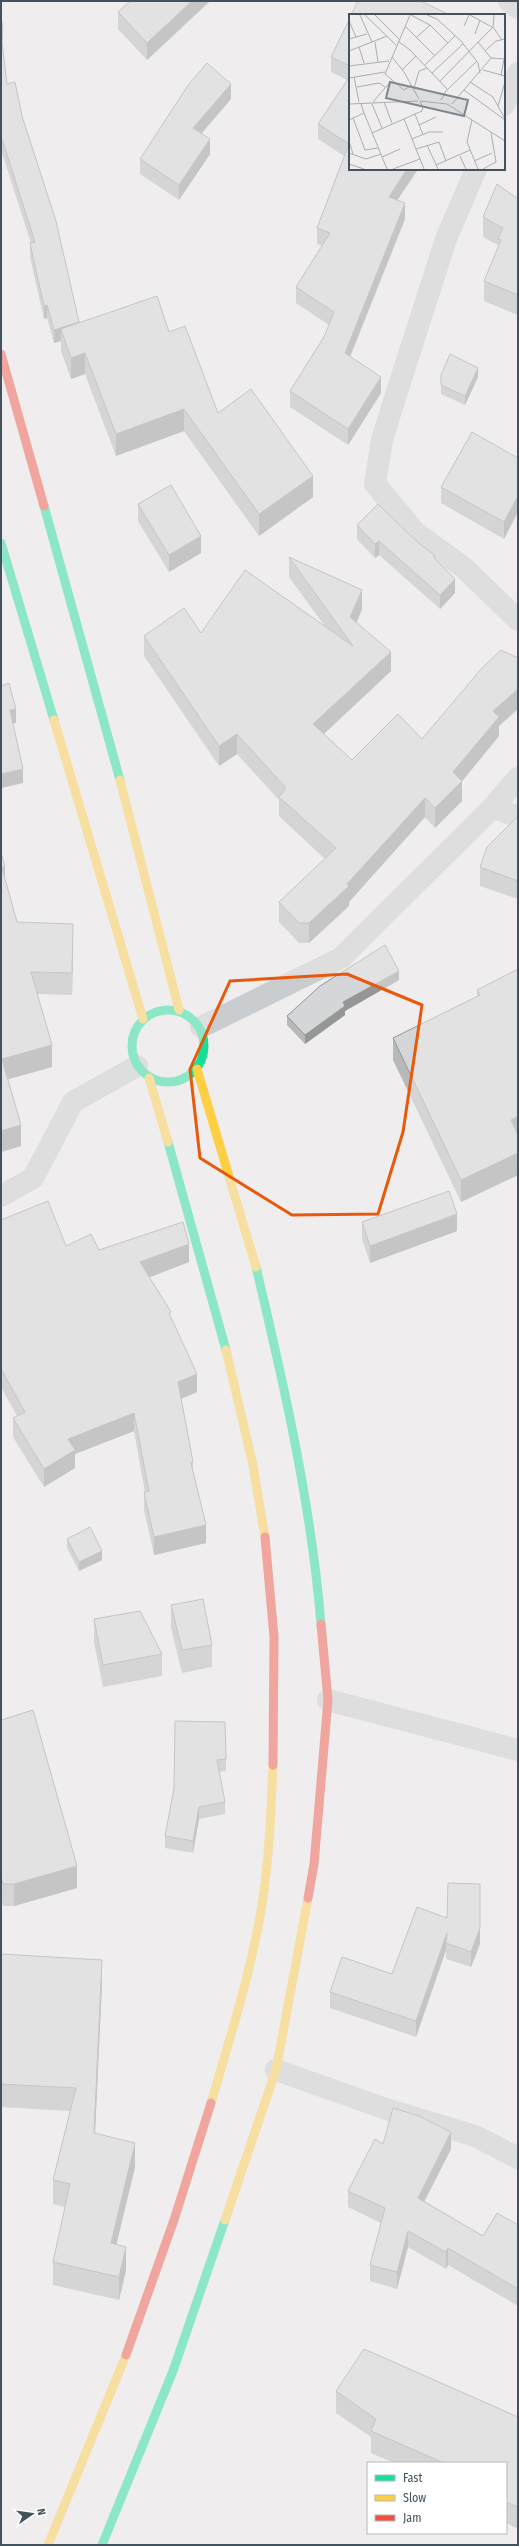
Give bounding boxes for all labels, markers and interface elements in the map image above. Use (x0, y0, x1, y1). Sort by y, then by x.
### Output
inset map (349, 14, 505, 170)
legend (367, 2462, 507, 2534)
text: Fast (403, 2471, 422, 2485)
text: Slow (403, 2491, 426, 2505)
north arrow (12, 2494, 52, 2534)
text: N (34, 2507, 48, 2517)
text: Jam (403, 2511, 421, 2525)

